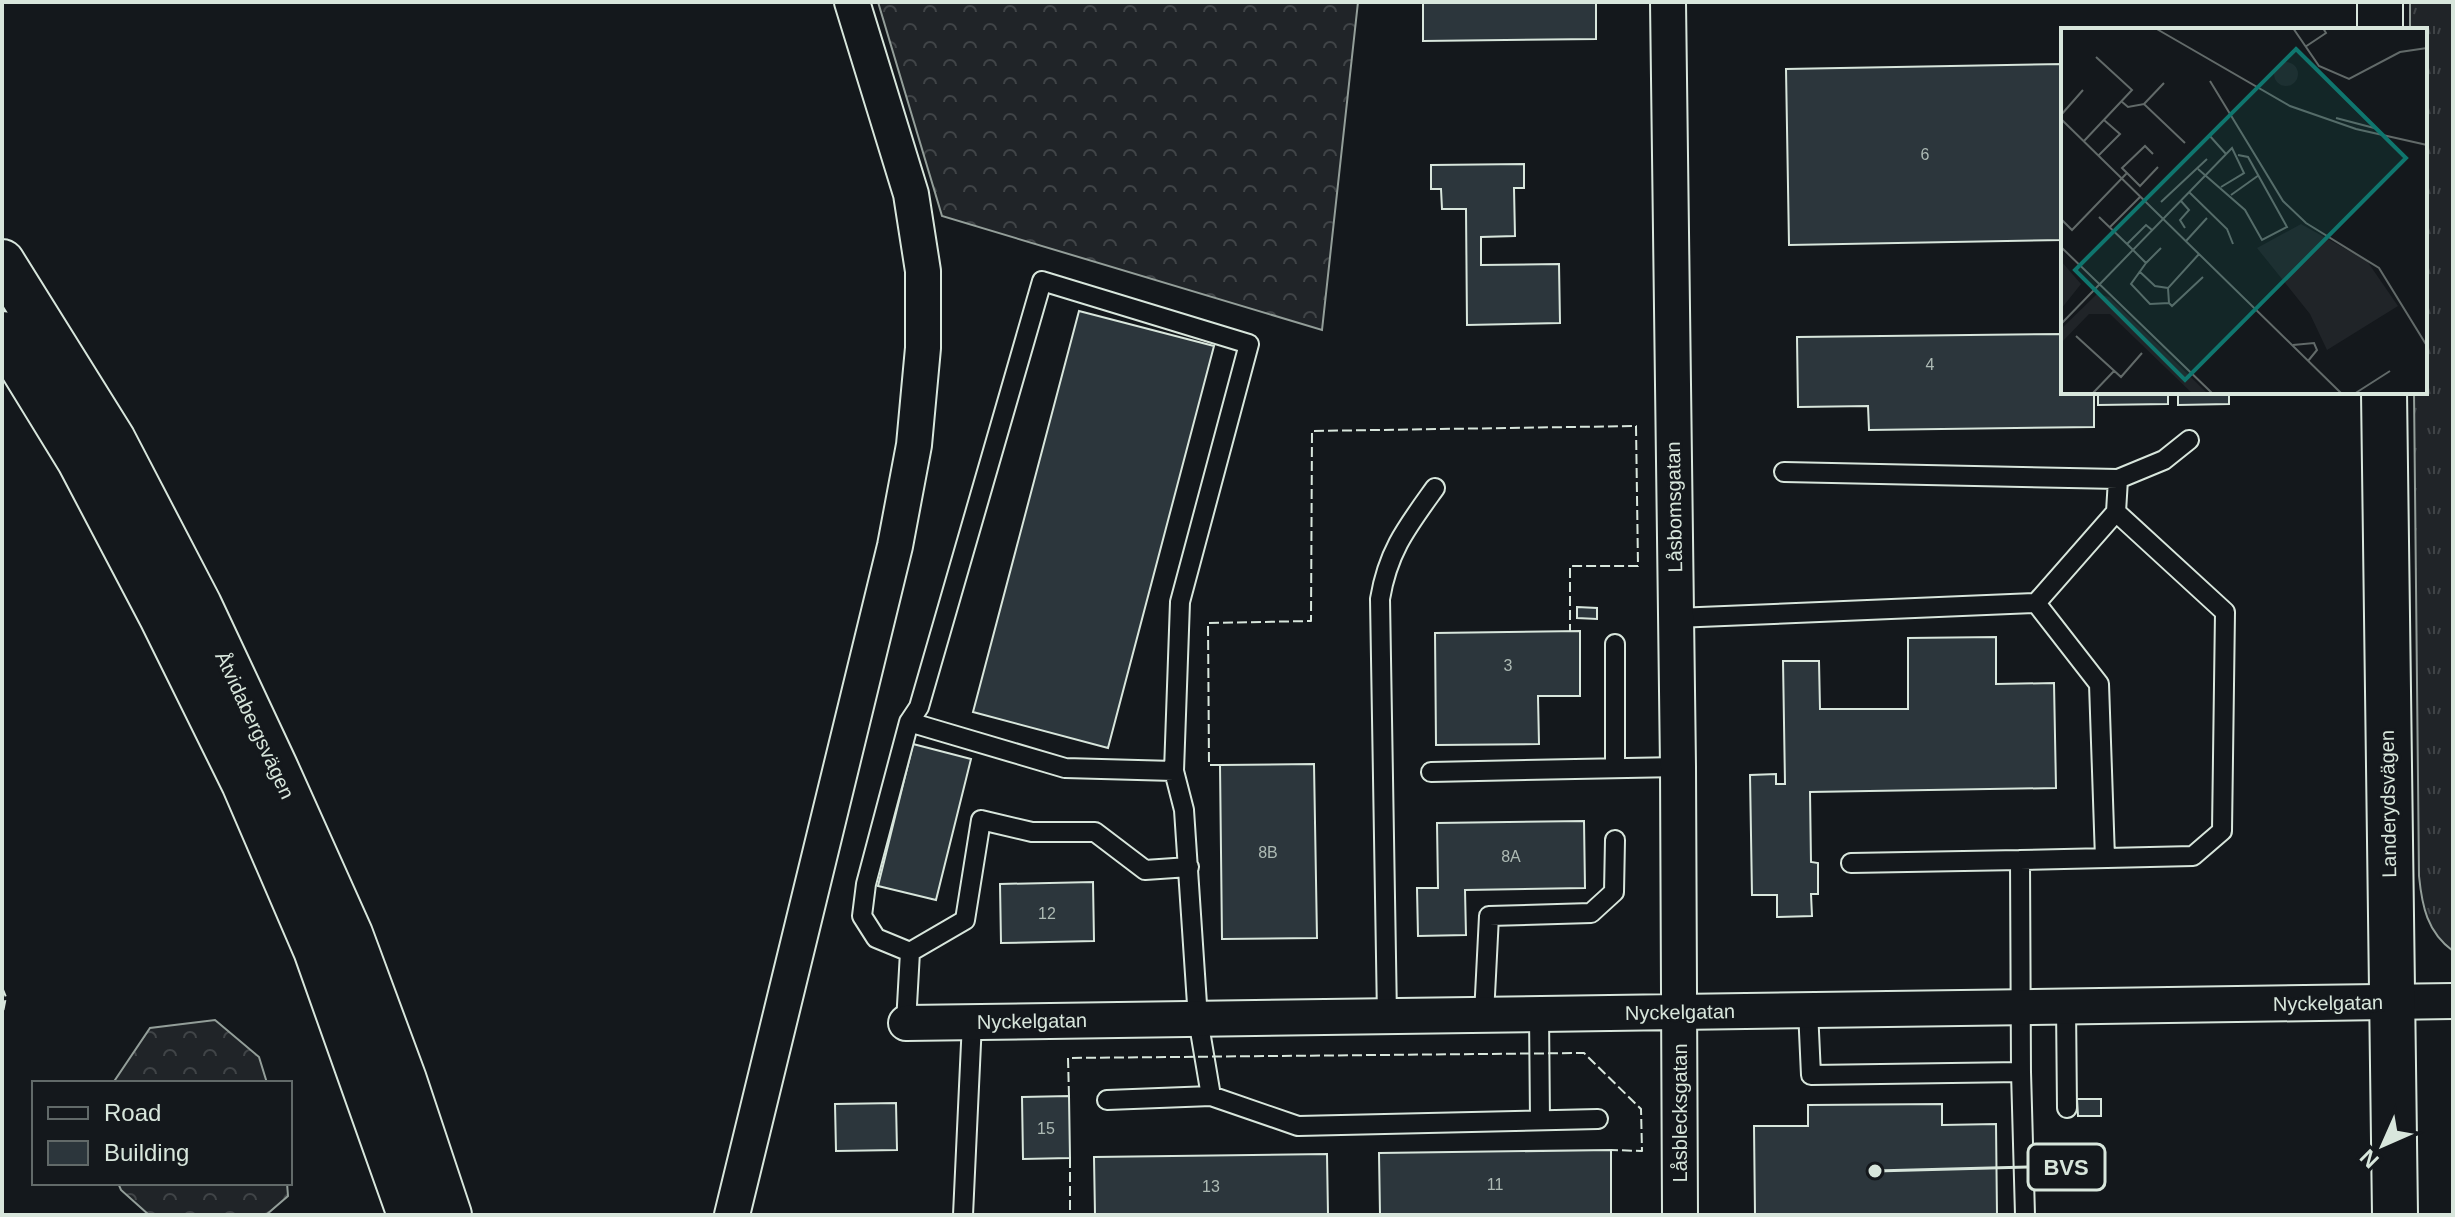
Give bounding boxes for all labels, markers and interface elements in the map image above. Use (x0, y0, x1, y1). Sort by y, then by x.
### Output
inset map (2061, 28, 2427, 394)
house number: 6 (1921, 146, 1930, 163)
house number: 4 (1926, 356, 1935, 373)
street label: Låsbomsgatan (1662, 441, 1686, 573)
street label: Åtvidabergsvägen (211, 648, 299, 802)
house number: 3 (1504, 657, 1513, 674)
street label: Landerydsvägen (2376, 730, 2400, 878)
house number: 8B (1258, 844, 1278, 861)
house number: 8A (1501, 848, 1521, 865)
house number: 12 (1038, 905, 1056, 922)
street label: Nyckelgatan (2273, 991, 2383, 1015)
street label: Nyckelgatan (1625, 1000, 1735, 1024)
street label: Nyckelgatan (977, 1009, 1087, 1033)
street label: Låsblecksgatan (1669, 1044, 1691, 1182)
legend (32, 1081, 292, 1185)
text: Road (104, 1099, 161, 1126)
north arrow (2343, 1105, 2423, 1185)
house number: 15 (1037, 1120, 1055, 1137)
text: Building (104, 1139, 189, 1166)
callout: BVS (2028, 1144, 2105, 1190)
text: N (2355, 1144, 2384, 1173)
text: BVS (2043, 1155, 2089, 1180)
house number: 11 (1487, 1176, 1503, 1193)
house number: 13 (1202, 1178, 1220, 1195)

